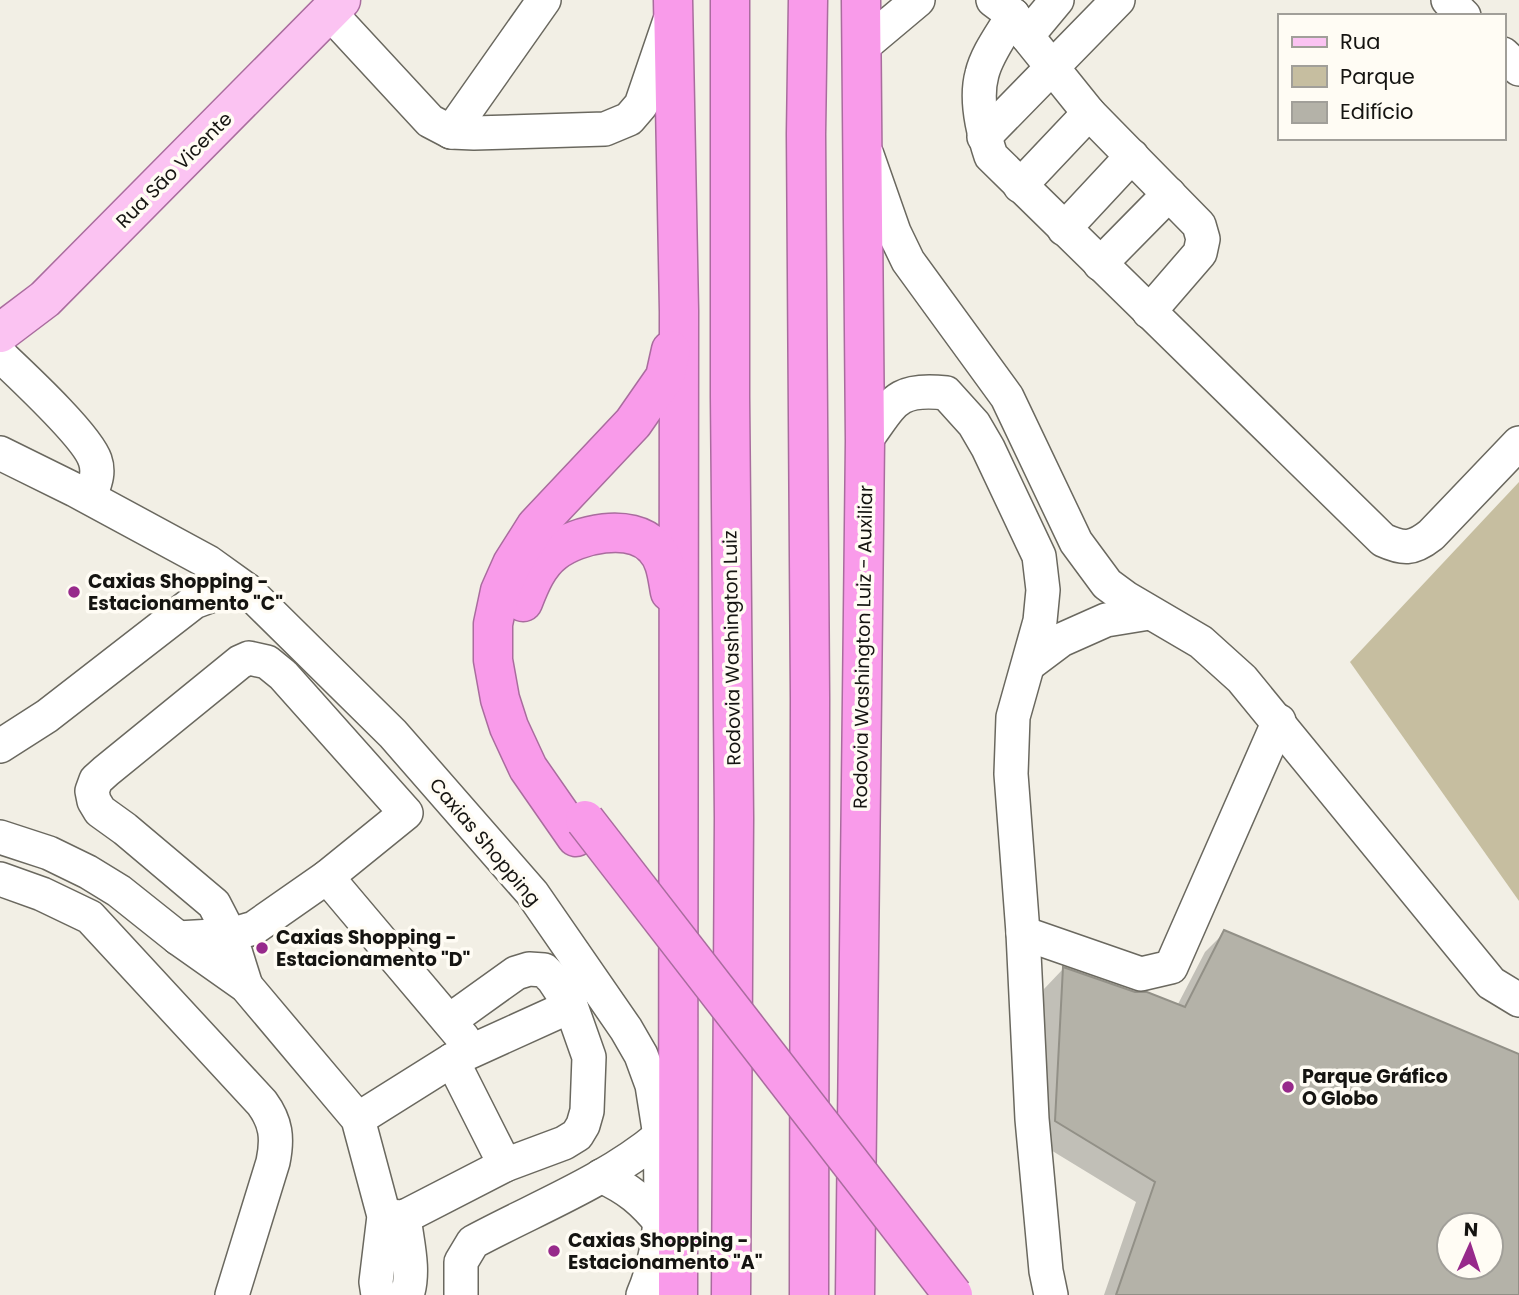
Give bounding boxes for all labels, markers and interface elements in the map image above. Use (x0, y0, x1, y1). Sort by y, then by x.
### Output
legend (1278, 14, 1505, 140)
text: Rua (1340, 27, 1380, 56)
text: Parque (1340, 62, 1415, 91)
text: Edifício (1340, 97, 1414, 126)
street label: Rua Sāo Vicente (110, 106, 238, 234)
street label: Rodovia Washington Luiz - Auxiliar (847, 485, 879, 809)
street label: Rodovia Washington Luiz (716, 530, 748, 766)
place label: Caxias Shopping - Estacionamento "C" (88, 568, 283, 617)
marker: Caxias Shopping - Estacionamento "C" (66, 584, 82, 600)
street label: Caxias Shopping (423, 772, 547, 912)
place label: Caxias Shopping - Estacionamento "D" (276, 924, 471, 973)
marker: Caxias Shopping - Estacionamento "D" (254, 940, 270, 956)
place label: Parque Gráfico O Globo (1302, 1063, 1448, 1112)
marker: Parque Gráfico O Globo (1280, 1079, 1296, 1095)
north arrow (1435, 1211, 1505, 1281)
text: N (1463, 1216, 1479, 1243)
place label: Caxias Shopping - Estacionamento "A" (568, 1227, 763, 1276)
marker: Caxias Shopping - Estacionamento "A" (546, 1243, 562, 1259)

